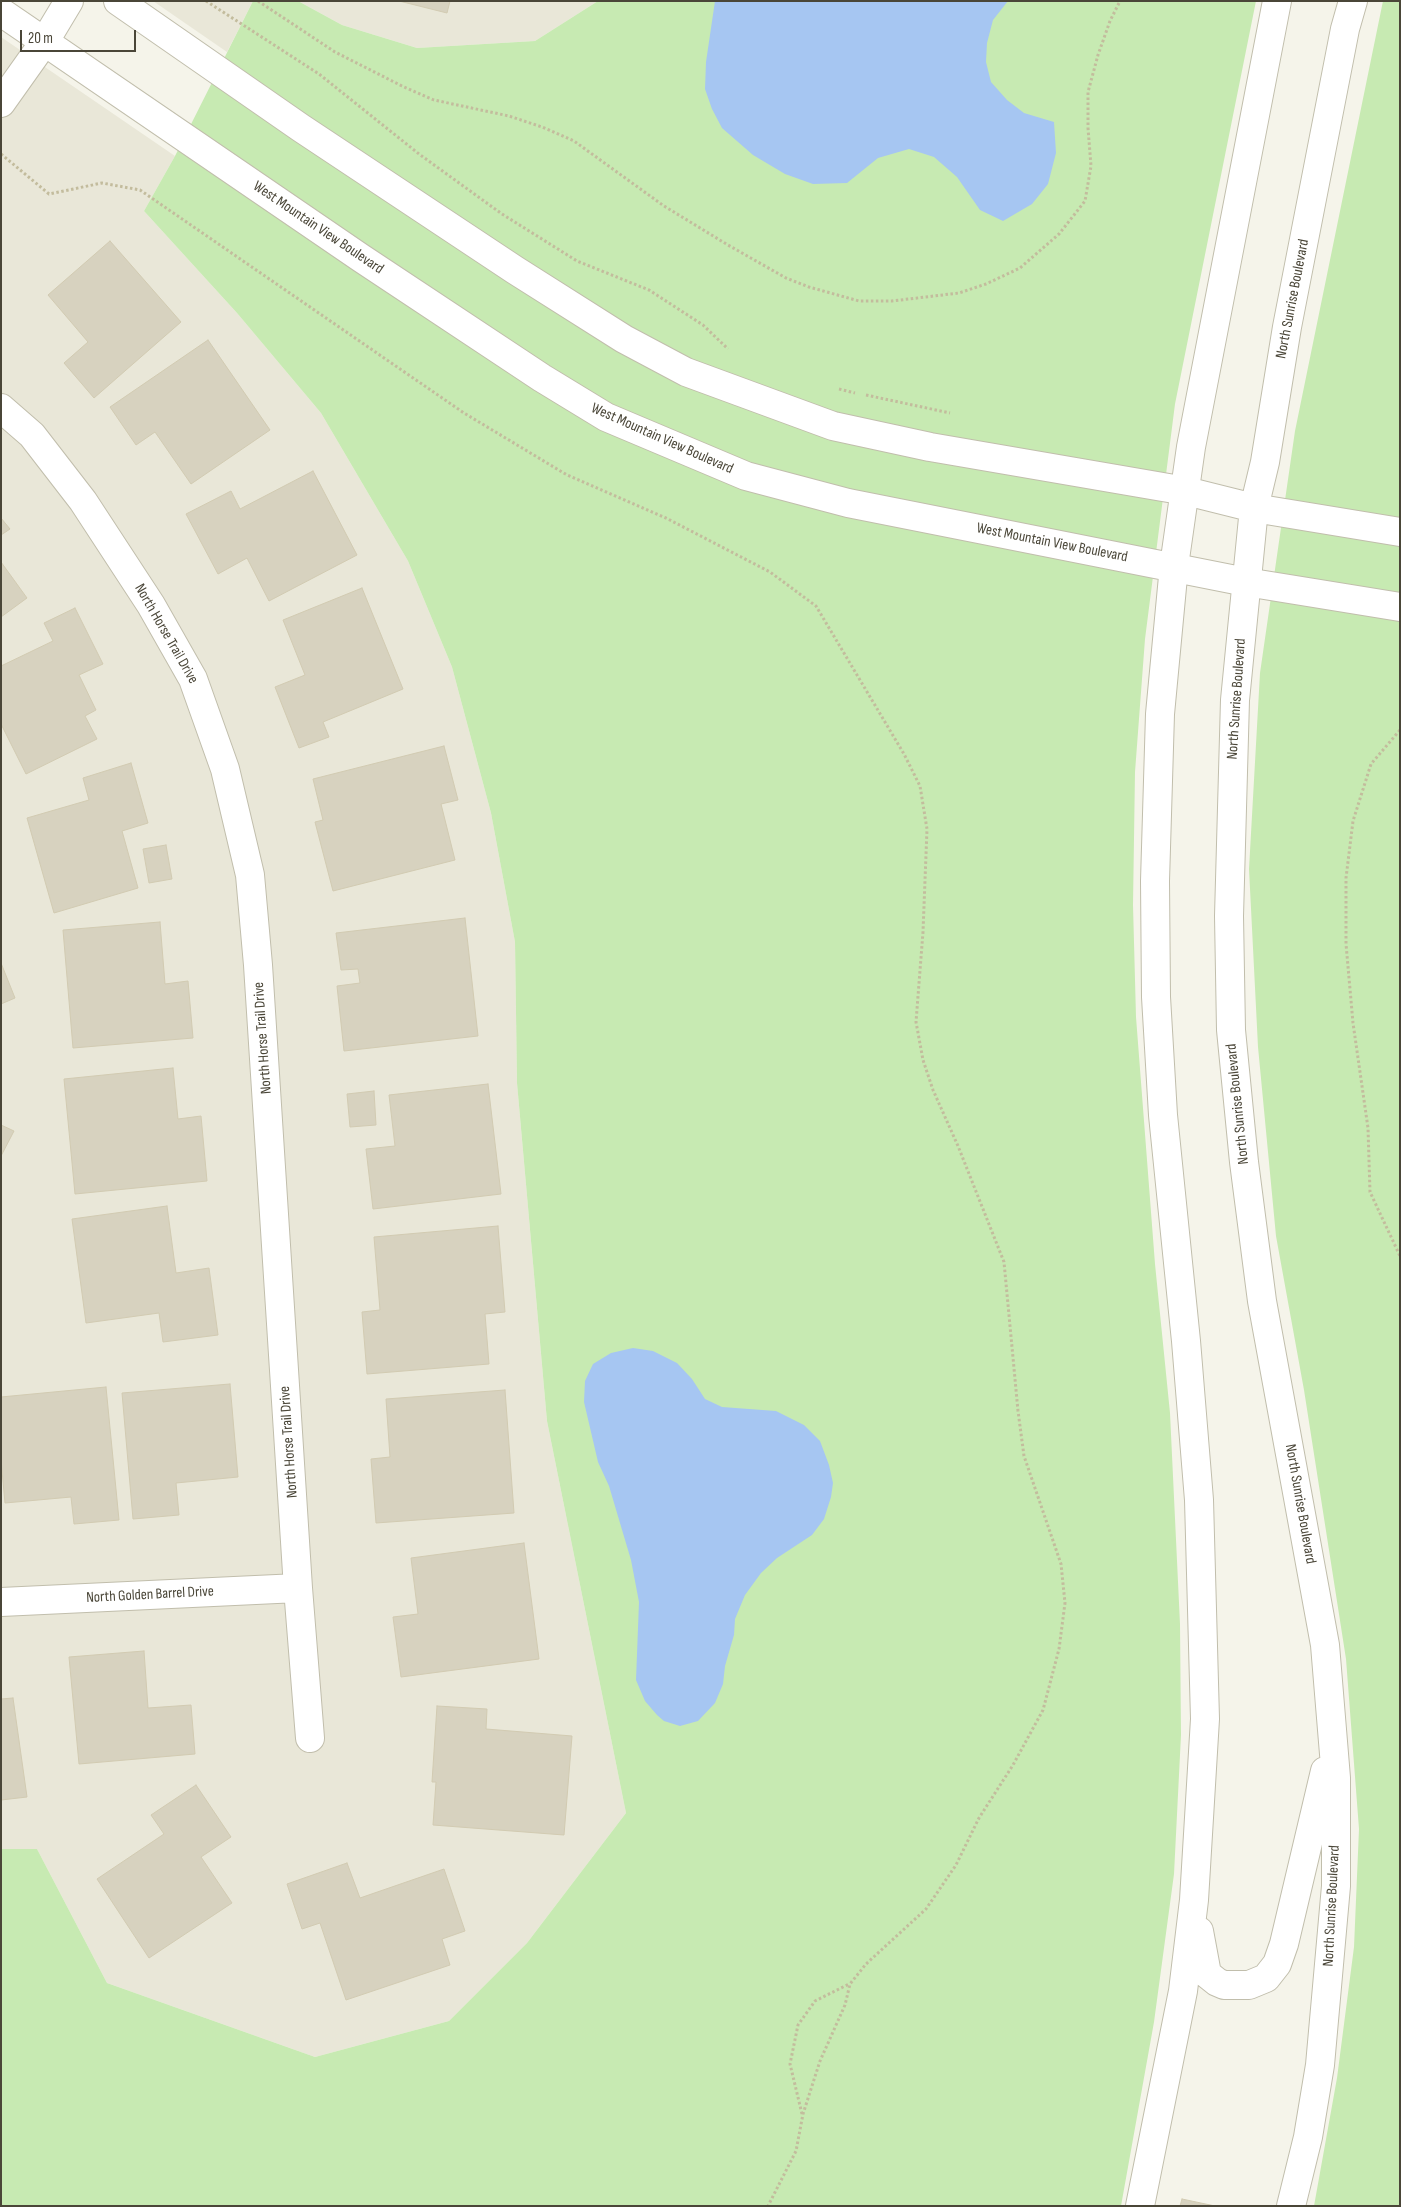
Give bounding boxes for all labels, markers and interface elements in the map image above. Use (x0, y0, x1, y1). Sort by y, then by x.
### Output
scale bar (22, 20, 139, 52)
text: 20 m (28, 29, 53, 48)
street label: West Mountain View Boulevard (249, 178, 387, 278)
street label: North Sunrise Boulevard (1273, 238, 1313, 360)
street label: West Mountain View Boulevard (588, 400, 736, 478)
street label: West Mountain View Boulevard (975, 520, 1129, 566)
street label: North Horse Trail Drive (130, 581, 202, 687)
street label: North Sunrise Boulevard (1224, 638, 1250, 760)
street label: North Horse Trail Drive (250, 981, 276, 1095)
street label: North Sunrise Boulevard (1223, 1043, 1253, 1165)
street label: North Horse Trail Drive (276, 1385, 302, 1499)
street label: North Sunrise Boulevard (1281, 1443, 1319, 1565)
street label: North Golden Barrel Drive (86, 1583, 214, 1607)
street label: North Sunrise Boulevard (1320, 1845, 1344, 1967)

